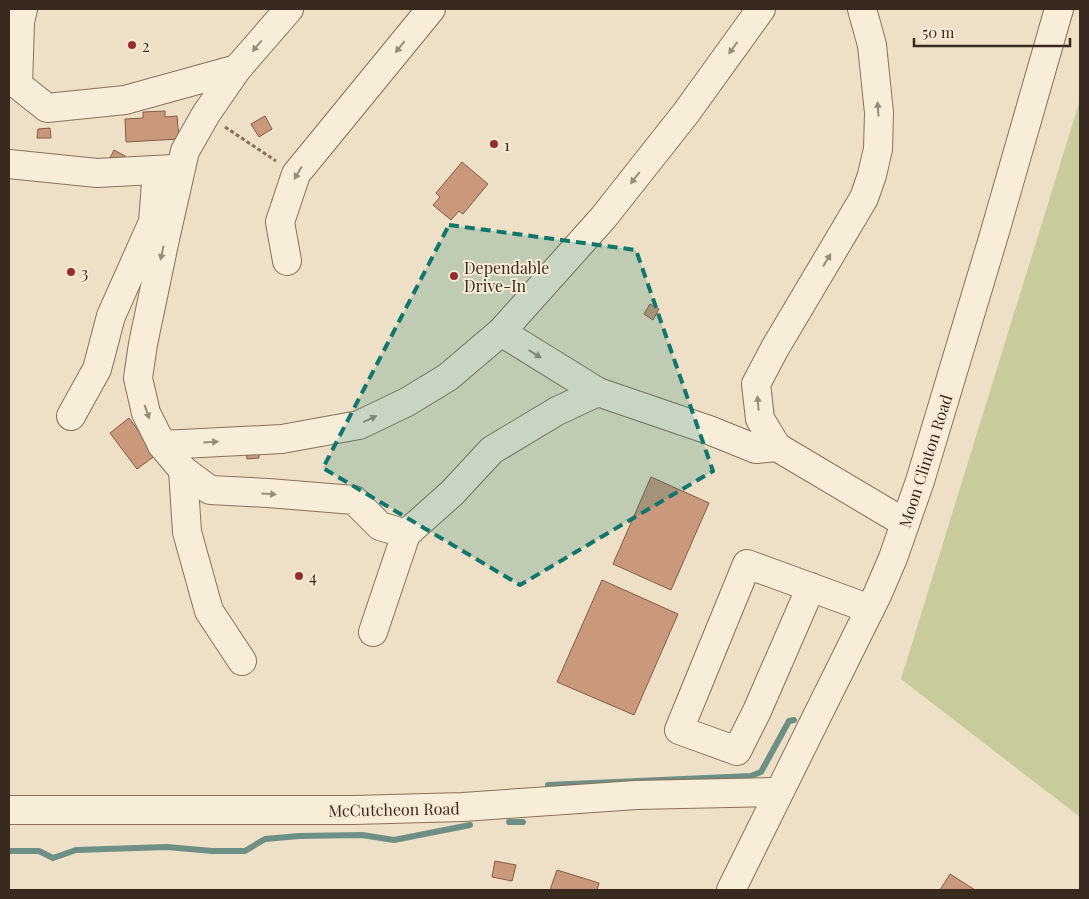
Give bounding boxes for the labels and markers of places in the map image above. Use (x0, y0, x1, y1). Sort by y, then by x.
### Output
place label: 2 (142, 35, 150, 56)
marker: 2 (126, 39, 138, 51)
place label: 1 (504, 134, 510, 155)
marker: 1 (488, 138, 500, 150)
place label: Dependable Drive-In (464, 257, 549, 296)
place label: 3 (81, 262, 88, 283)
marker: 3 (65, 266, 77, 278)
marker: Dependable Drive-In (448, 270, 460, 282)
place label: 4 (309, 566, 317, 587)
marker: 4 (293, 570, 305, 582)

